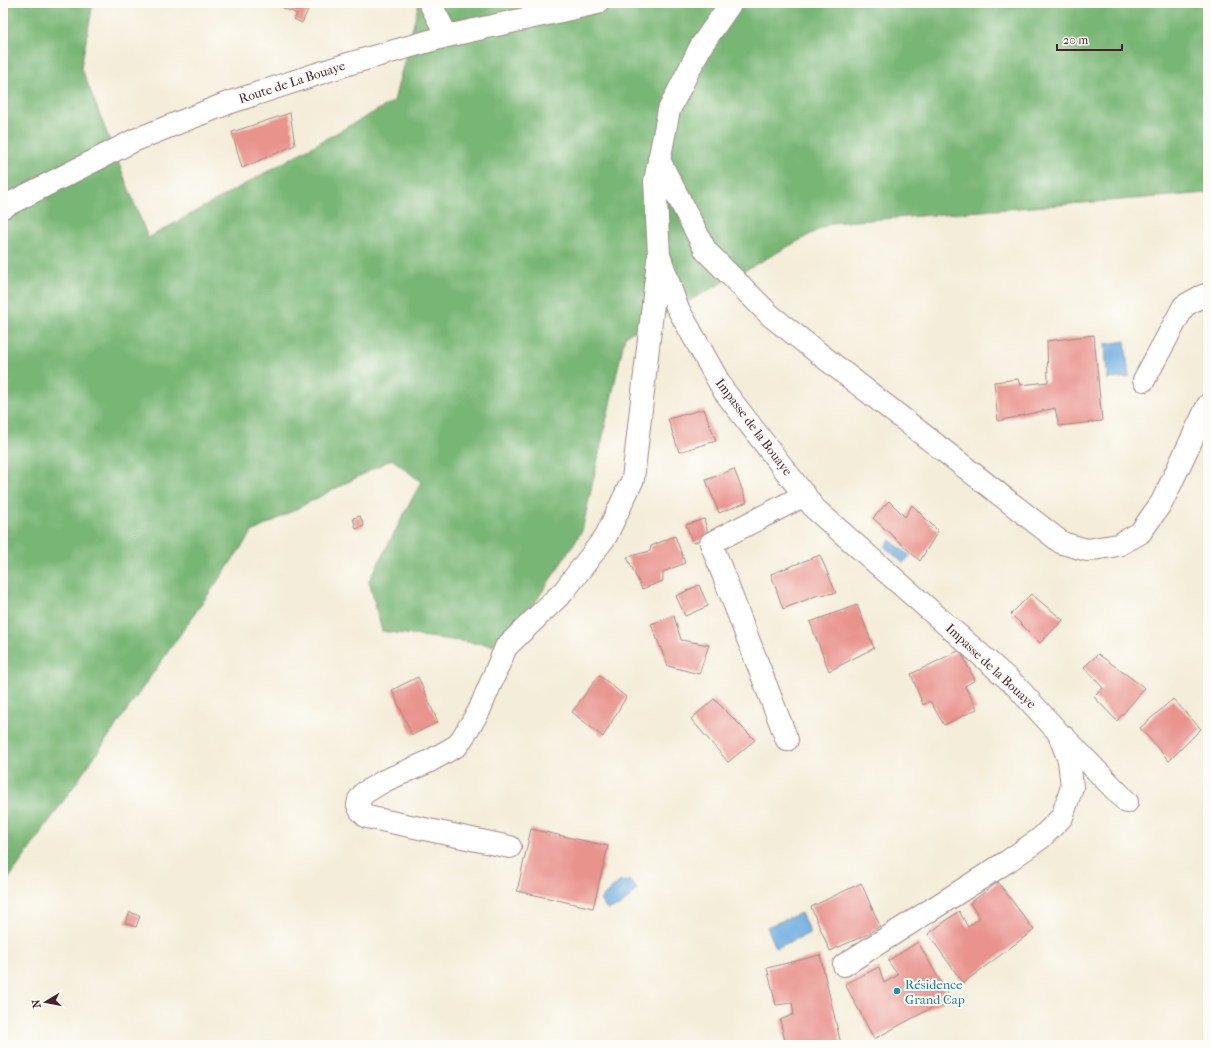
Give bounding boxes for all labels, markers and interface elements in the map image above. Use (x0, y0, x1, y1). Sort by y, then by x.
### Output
scale bar (1057, 26, 1122, 52)
text: 20 m (1063, 33, 1088, 47)
street label: Route de La Bouaye (237, 58, 348, 106)
street label: Impasse de la Bouaye (713, 376, 796, 479)
street label: Impasse de la Bouaye (943, 620, 1040, 712)
place label: Résidence Grand Cap (905, 977, 965, 1007)
north arrow (26, 982, 66, 1022)
marker: Résidence Grand Cap (892, 986, 902, 996)
text: N (29, 998, 44, 1009)

